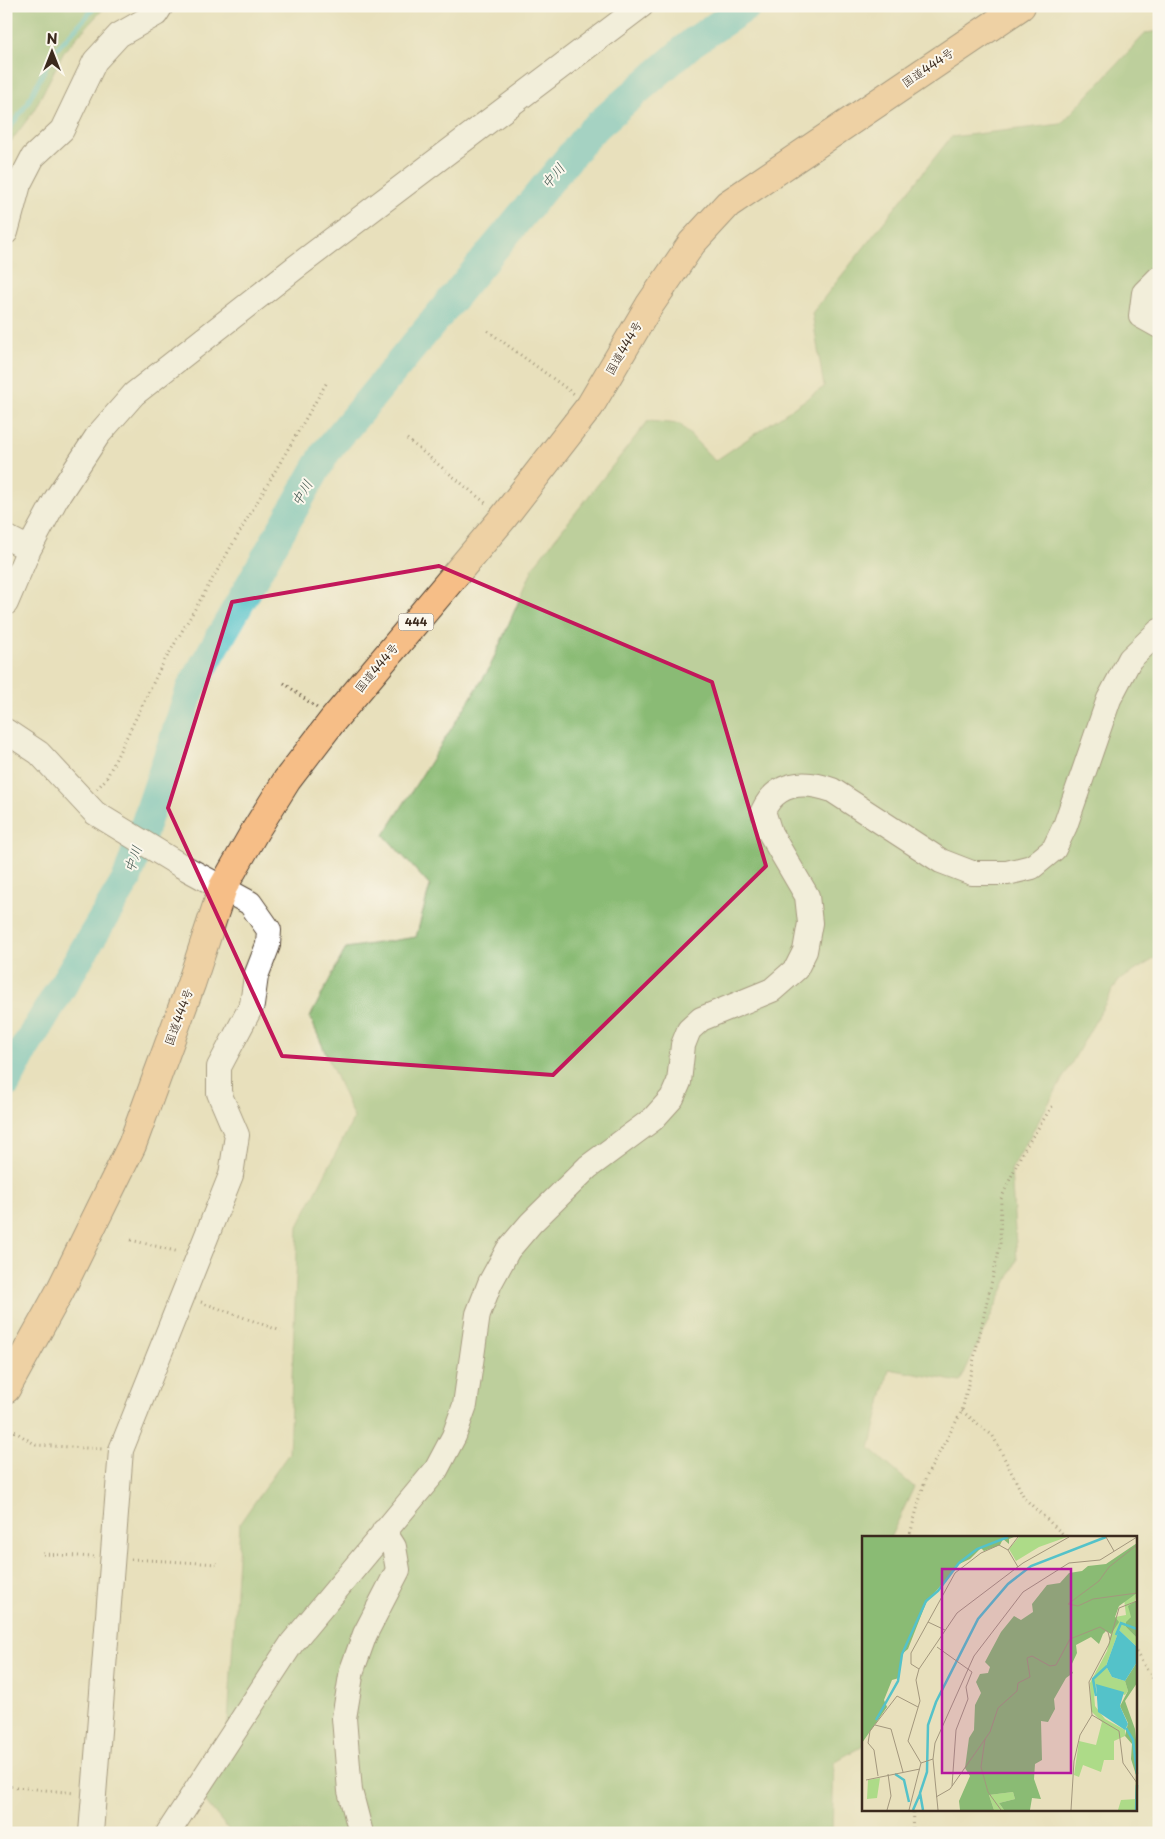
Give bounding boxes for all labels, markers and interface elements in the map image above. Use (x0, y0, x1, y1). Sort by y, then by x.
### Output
north arrow (28, 28, 78, 78)
text: N (46, 28, 58, 49)
street label: 国道444号 (898, 43, 957, 91)
water label: 中川 (536, 158, 570, 193)
street label: 国道444号 (600, 317, 646, 378)
water label: 中川 (285, 475, 318, 510)
road number: 444 (398, 614, 434, 630)
street label: 国道444号 (350, 639, 402, 696)
water label: 中川 (118, 842, 147, 875)
street label: 国道444号 (159, 985, 197, 1048)
inset map (862, 1536, 1138, 1812)

